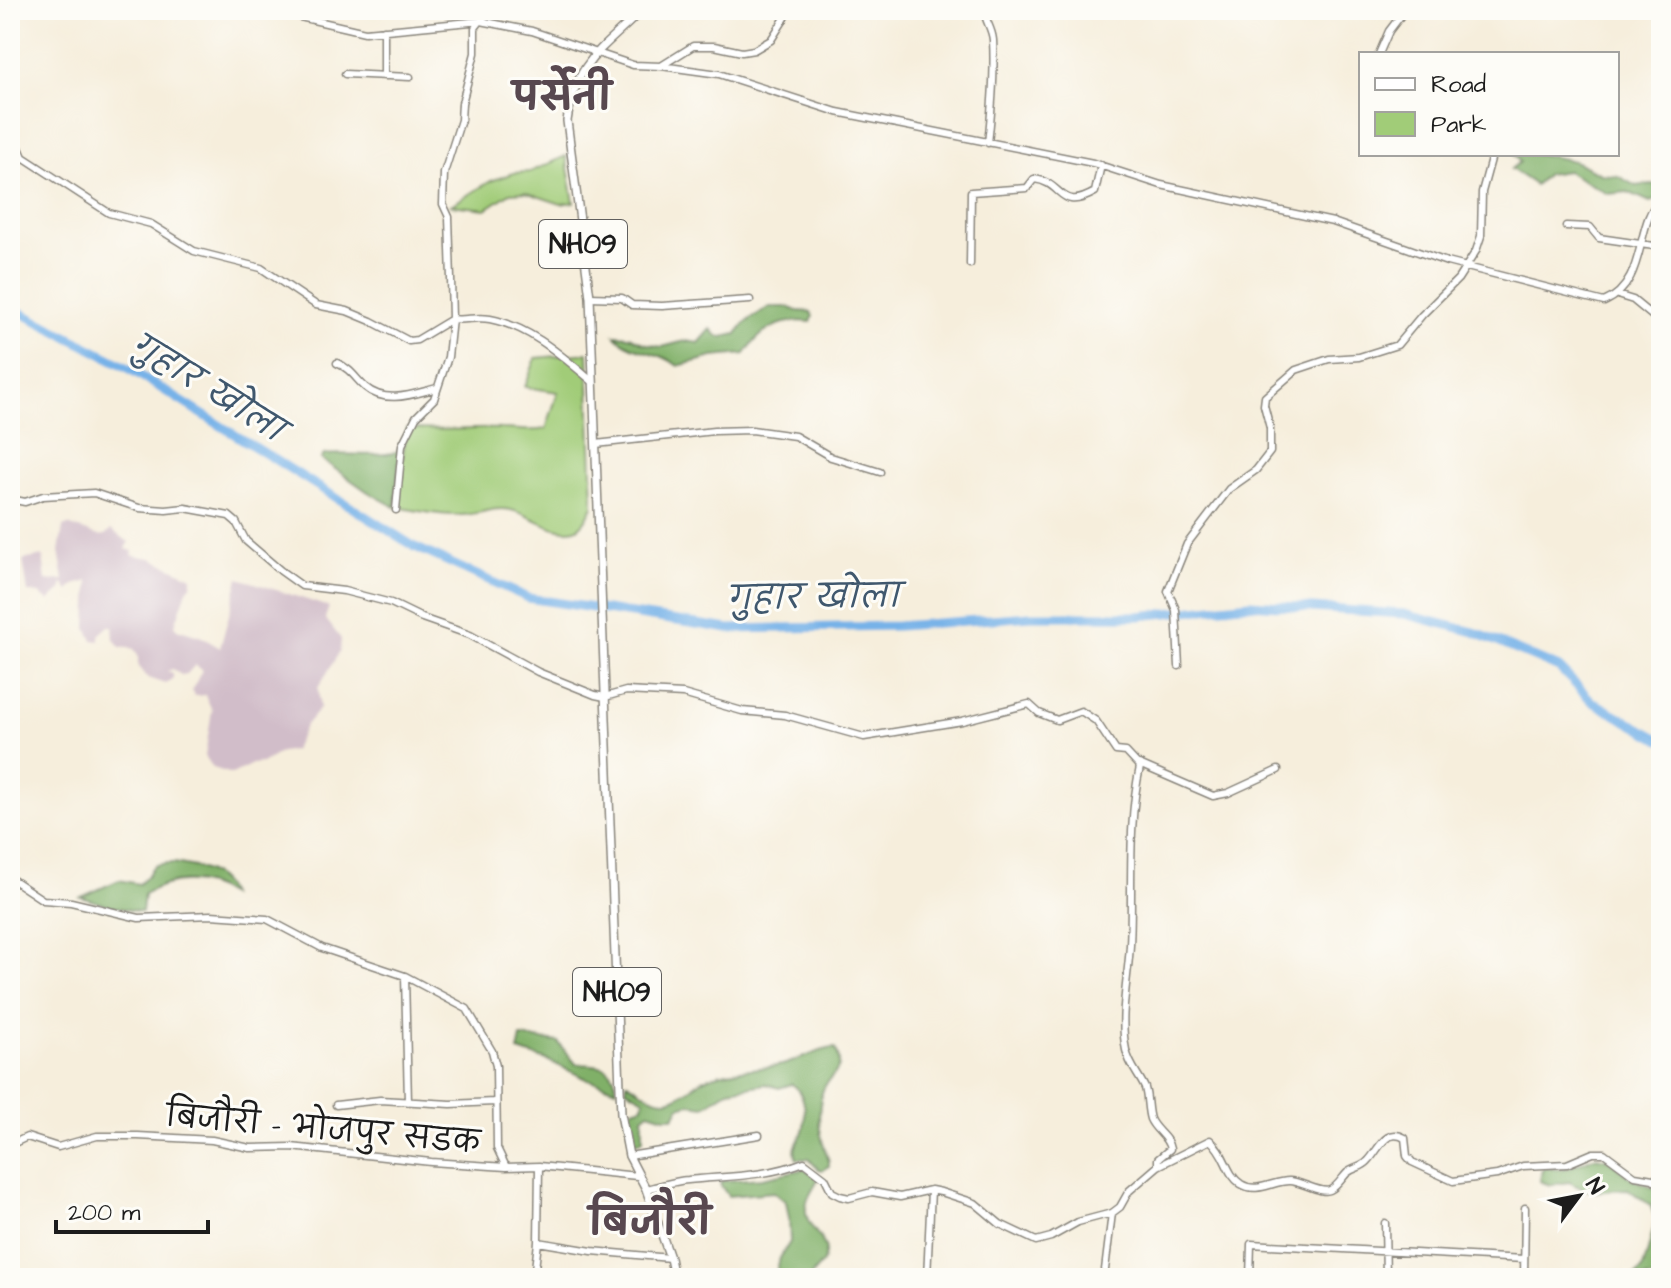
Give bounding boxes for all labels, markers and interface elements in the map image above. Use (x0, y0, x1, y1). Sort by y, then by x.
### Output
legend (1359, 52, 1619, 156)
district label: पर्सेनी (510, 65, 615, 124)
text: Road (1431, 68, 1486, 102)
text: Park (1431, 108, 1487, 142)
road number: NH09 (539, 220, 627, 268)
water label: गुहार खोला (122, 320, 301, 457)
water label: गुहार खोला (726, 570, 908, 622)
road number: NH09 (573, 968, 661, 1016)
street label: बिजौरी - भोजपुर सडक (162, 1088, 484, 1165)
north arrow (1539, 1156, 1619, 1236)
text: N (1578, 1172, 1612, 1200)
scale bar (56, 1184, 208, 1234)
district label: बिजौरी (586, 1186, 715, 1249)
text: 200 m (68, 1196, 141, 1230)

